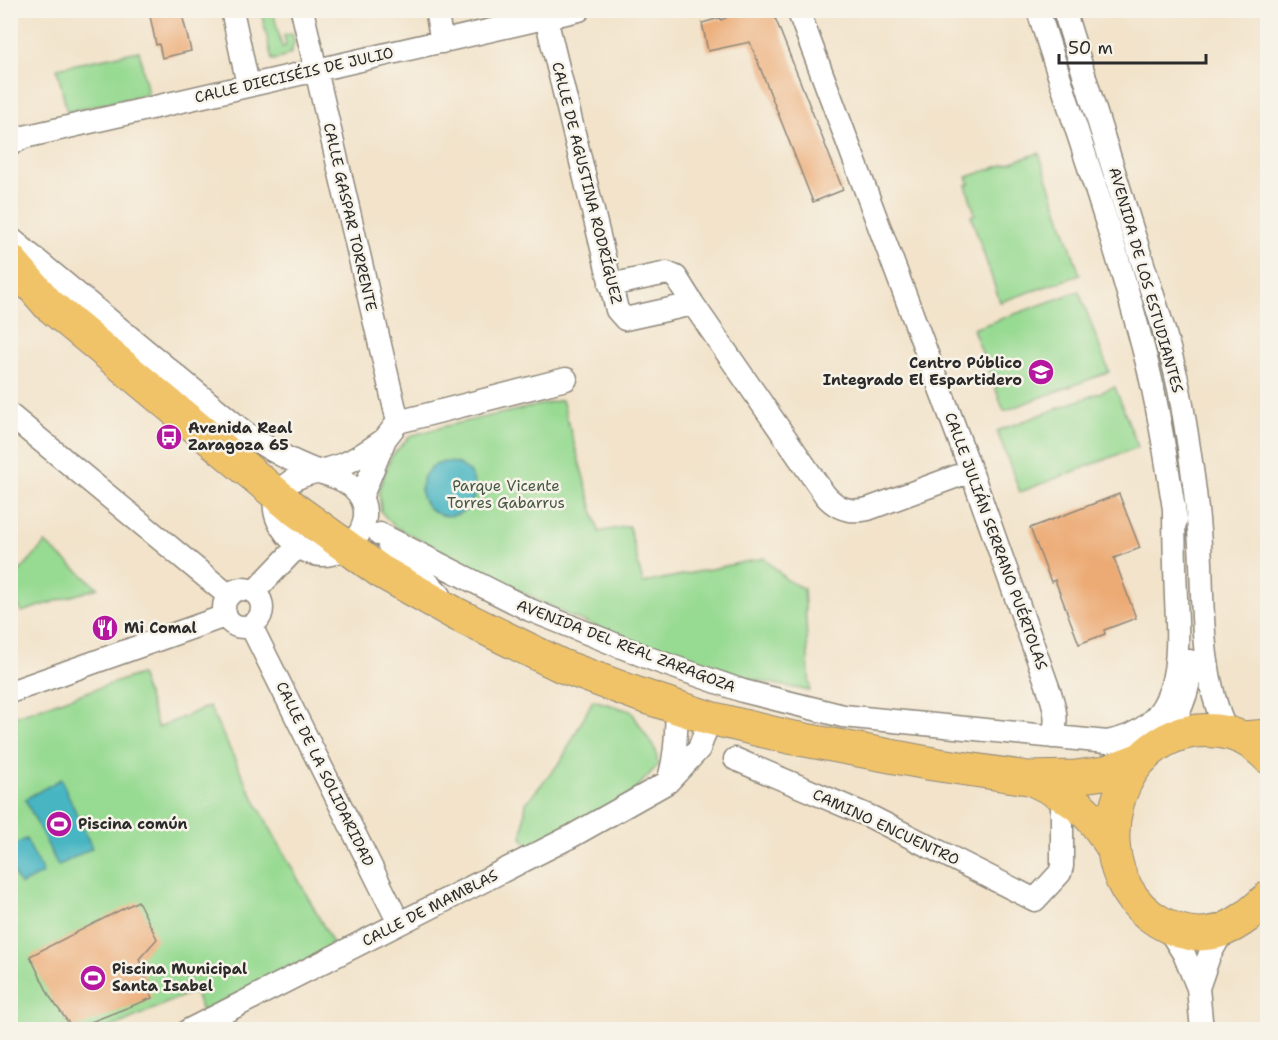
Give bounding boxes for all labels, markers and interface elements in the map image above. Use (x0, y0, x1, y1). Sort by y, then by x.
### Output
scale bar (1059, 27, 1206, 65)
text: 50 m (1068, 36, 1113, 60)
street label: CALLE DIECISÉIS DE JULIO (192, 41, 395, 108)
street label: CALLE DE AGUSTINA RODRÍGUEZ (547, 60, 628, 306)
street label: CALLE GASPAR TORRENTE (319, 121, 381, 313)
street label: AVENIDA DE LOS ESTUDIANTES (1104, 165, 1188, 395)
place label: Centro Público Integrado El Espartidero (823, 353, 1022, 390)
school or university icon: Centro Público Integrado El Espartidero (1026, 357, 1056, 387)
street label: CALLE JULIÁN SERRANO PUÉRTOLAS (940, 409, 1053, 672)
place label: Avenida Real Zaragoza 65 (188, 418, 292, 455)
bus stop icon: Avenida Real Zaragoza 65 (154, 422, 184, 452)
park label: Parque Vicente Torres Gabarrus (447, 476, 565, 513)
street label: AVENIDA DEL REAL ZARAGOZA (514, 595, 738, 697)
restaurant icon: Mi Comal (90, 613, 120, 643)
place label: Mi Comal (124, 618, 197, 638)
street label: CALLE DE LA SOLIDARIDAD (271, 678, 379, 870)
street label: CAMINO ENCUENTRO (809, 784, 963, 870)
sports icon: Piscina común (44, 809, 74, 839)
place label: Piscina común (78, 814, 187, 834)
street label: CALLE DE MAMBLAS (359, 865, 501, 951)
place label: Piscina Municipal Santa Isabel (112, 959, 247, 996)
sports icon: Piscina Municipal Santa Isabel (78, 963, 108, 993)

